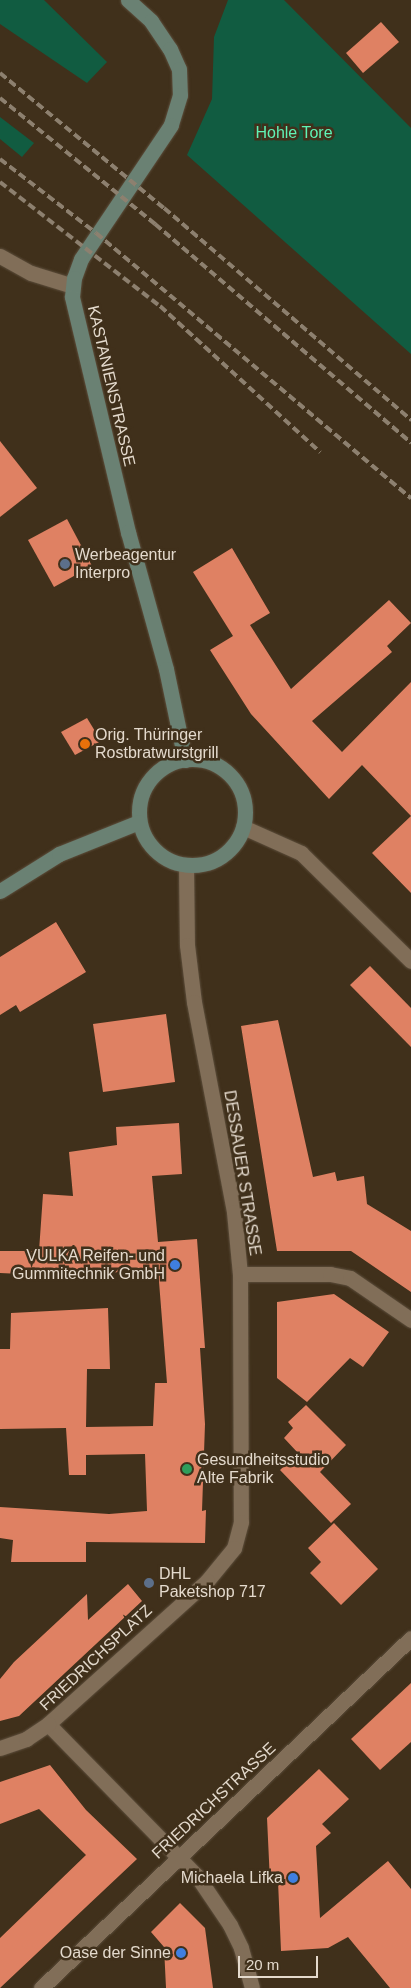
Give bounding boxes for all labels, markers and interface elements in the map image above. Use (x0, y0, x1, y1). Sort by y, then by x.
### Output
park label: Hohle Tore (255, 123, 333, 143)
street label: KASTANIENSTRASSE (83, 304, 139, 468)
place label: Werbeagentur Interpro (75, 545, 176, 583)
marker: Werbeagentur Interpro (59, 558, 71, 570)
place label: Orig. Thüringer Rostbratwurstgrill (95, 725, 219, 763)
marker: Orig. Thüringer Rostbratwurstgrill (79, 738, 91, 750)
street label: DESSAUER STRASSE (219, 1089, 265, 1257)
place label: VULKA Reifen- und Gummitechnik GmbH (12, 1246, 165, 1284)
marker: VULKA Reifen- und Gummitechnik GmbH (169, 1259, 181, 1271)
place label: Gesundheitsstudio Alte Fabrik (197, 1450, 330, 1488)
marker: Gesundheitsstudio Alte Fabrik (181, 1463, 193, 1475)
place label: DHL Paketshop 717 (159, 1564, 266, 1602)
marker: DHL Paketshop 717 (143, 1577, 155, 1589)
street label: FRIEDRICHSPLATZ (36, 1601, 156, 1715)
street label: FRIEDRICHSTRASSE (148, 1739, 280, 1863)
place label: Michaela Lifka (181, 1868, 283, 1888)
marker: Michaela Lifka (287, 1872, 299, 1884)
place label: Oase der Sinne (60, 1943, 171, 1963)
scale bar (241, 1946, 321, 1978)
marker: Oase der Sinne (175, 1947, 187, 1959)
text: 20 m (246, 1956, 279, 1973)

